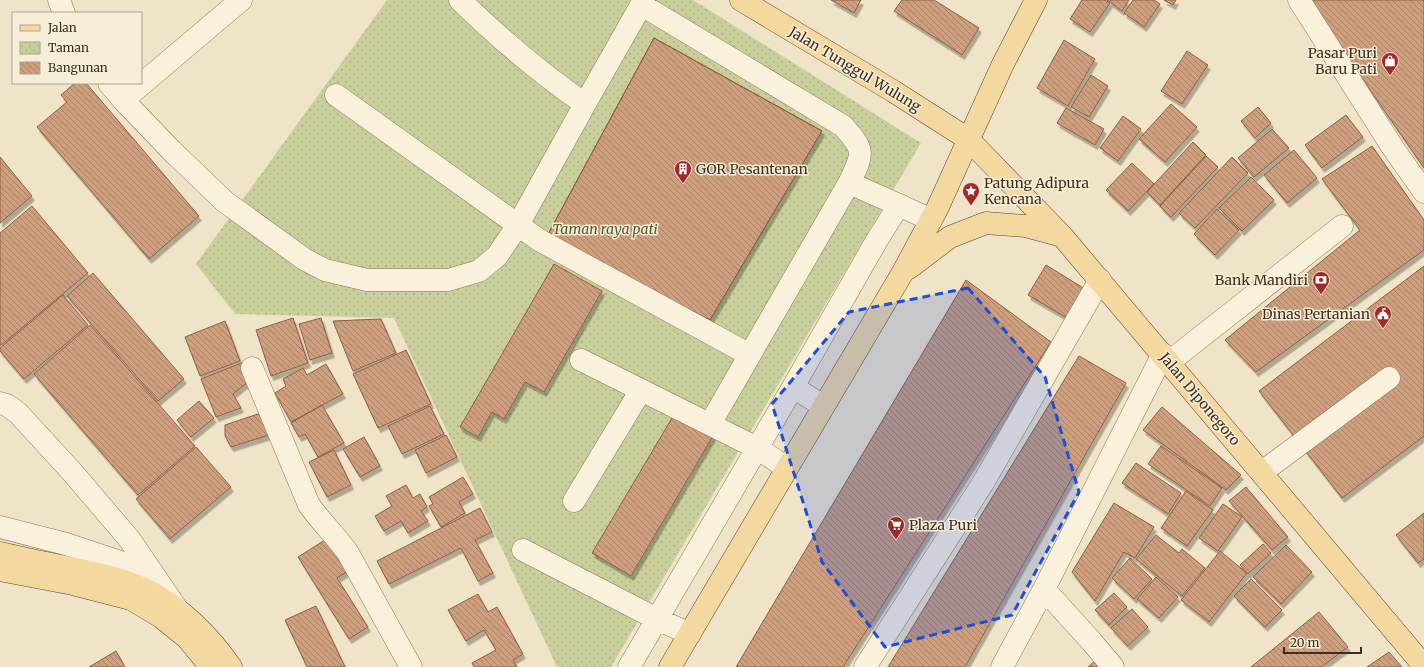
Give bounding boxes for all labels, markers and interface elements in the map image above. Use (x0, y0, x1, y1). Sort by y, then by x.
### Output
legend (12, 12, 142, 84)
text: Jalan (47, 20, 77, 35)
street label: Jalan Tunggul Wulung (785, 22, 925, 116)
text: Taman (48, 40, 89, 55)
place label: Pasar Puri Baru Pati (1308, 44, 1377, 78)
shop icon: Pasar Puri Baru Pati (1380, 51, 1400, 76)
text: Bangunan (48, 60, 108, 75)
building icon: GOR Pesantenan (673, 159, 693, 184)
place label: GOR Pesantenan (696, 160, 808, 178)
place label: Patung Adipura Kencana (984, 174, 1089, 208)
place icon: Patung Adipura Kencana (961, 181, 981, 206)
park label: Taman raya pati (552, 220, 658, 238)
bank icon: Bank Mandiri (1311, 270, 1331, 295)
place label: Bank Mandiri (1215, 271, 1308, 289)
public building icon: Dinas Pertanian (1373, 304, 1393, 329)
place label: Dinas Pertanian (1262, 305, 1370, 323)
street label: Jalan Diponegoro (1155, 348, 1244, 449)
supermarket icon: Plaza Puri (886, 515, 906, 540)
place label: Plaza Puri (909, 516, 978, 534)
scale bar (1284, 629, 1361, 655)
text: 20 m (1290, 635, 1319, 650)

